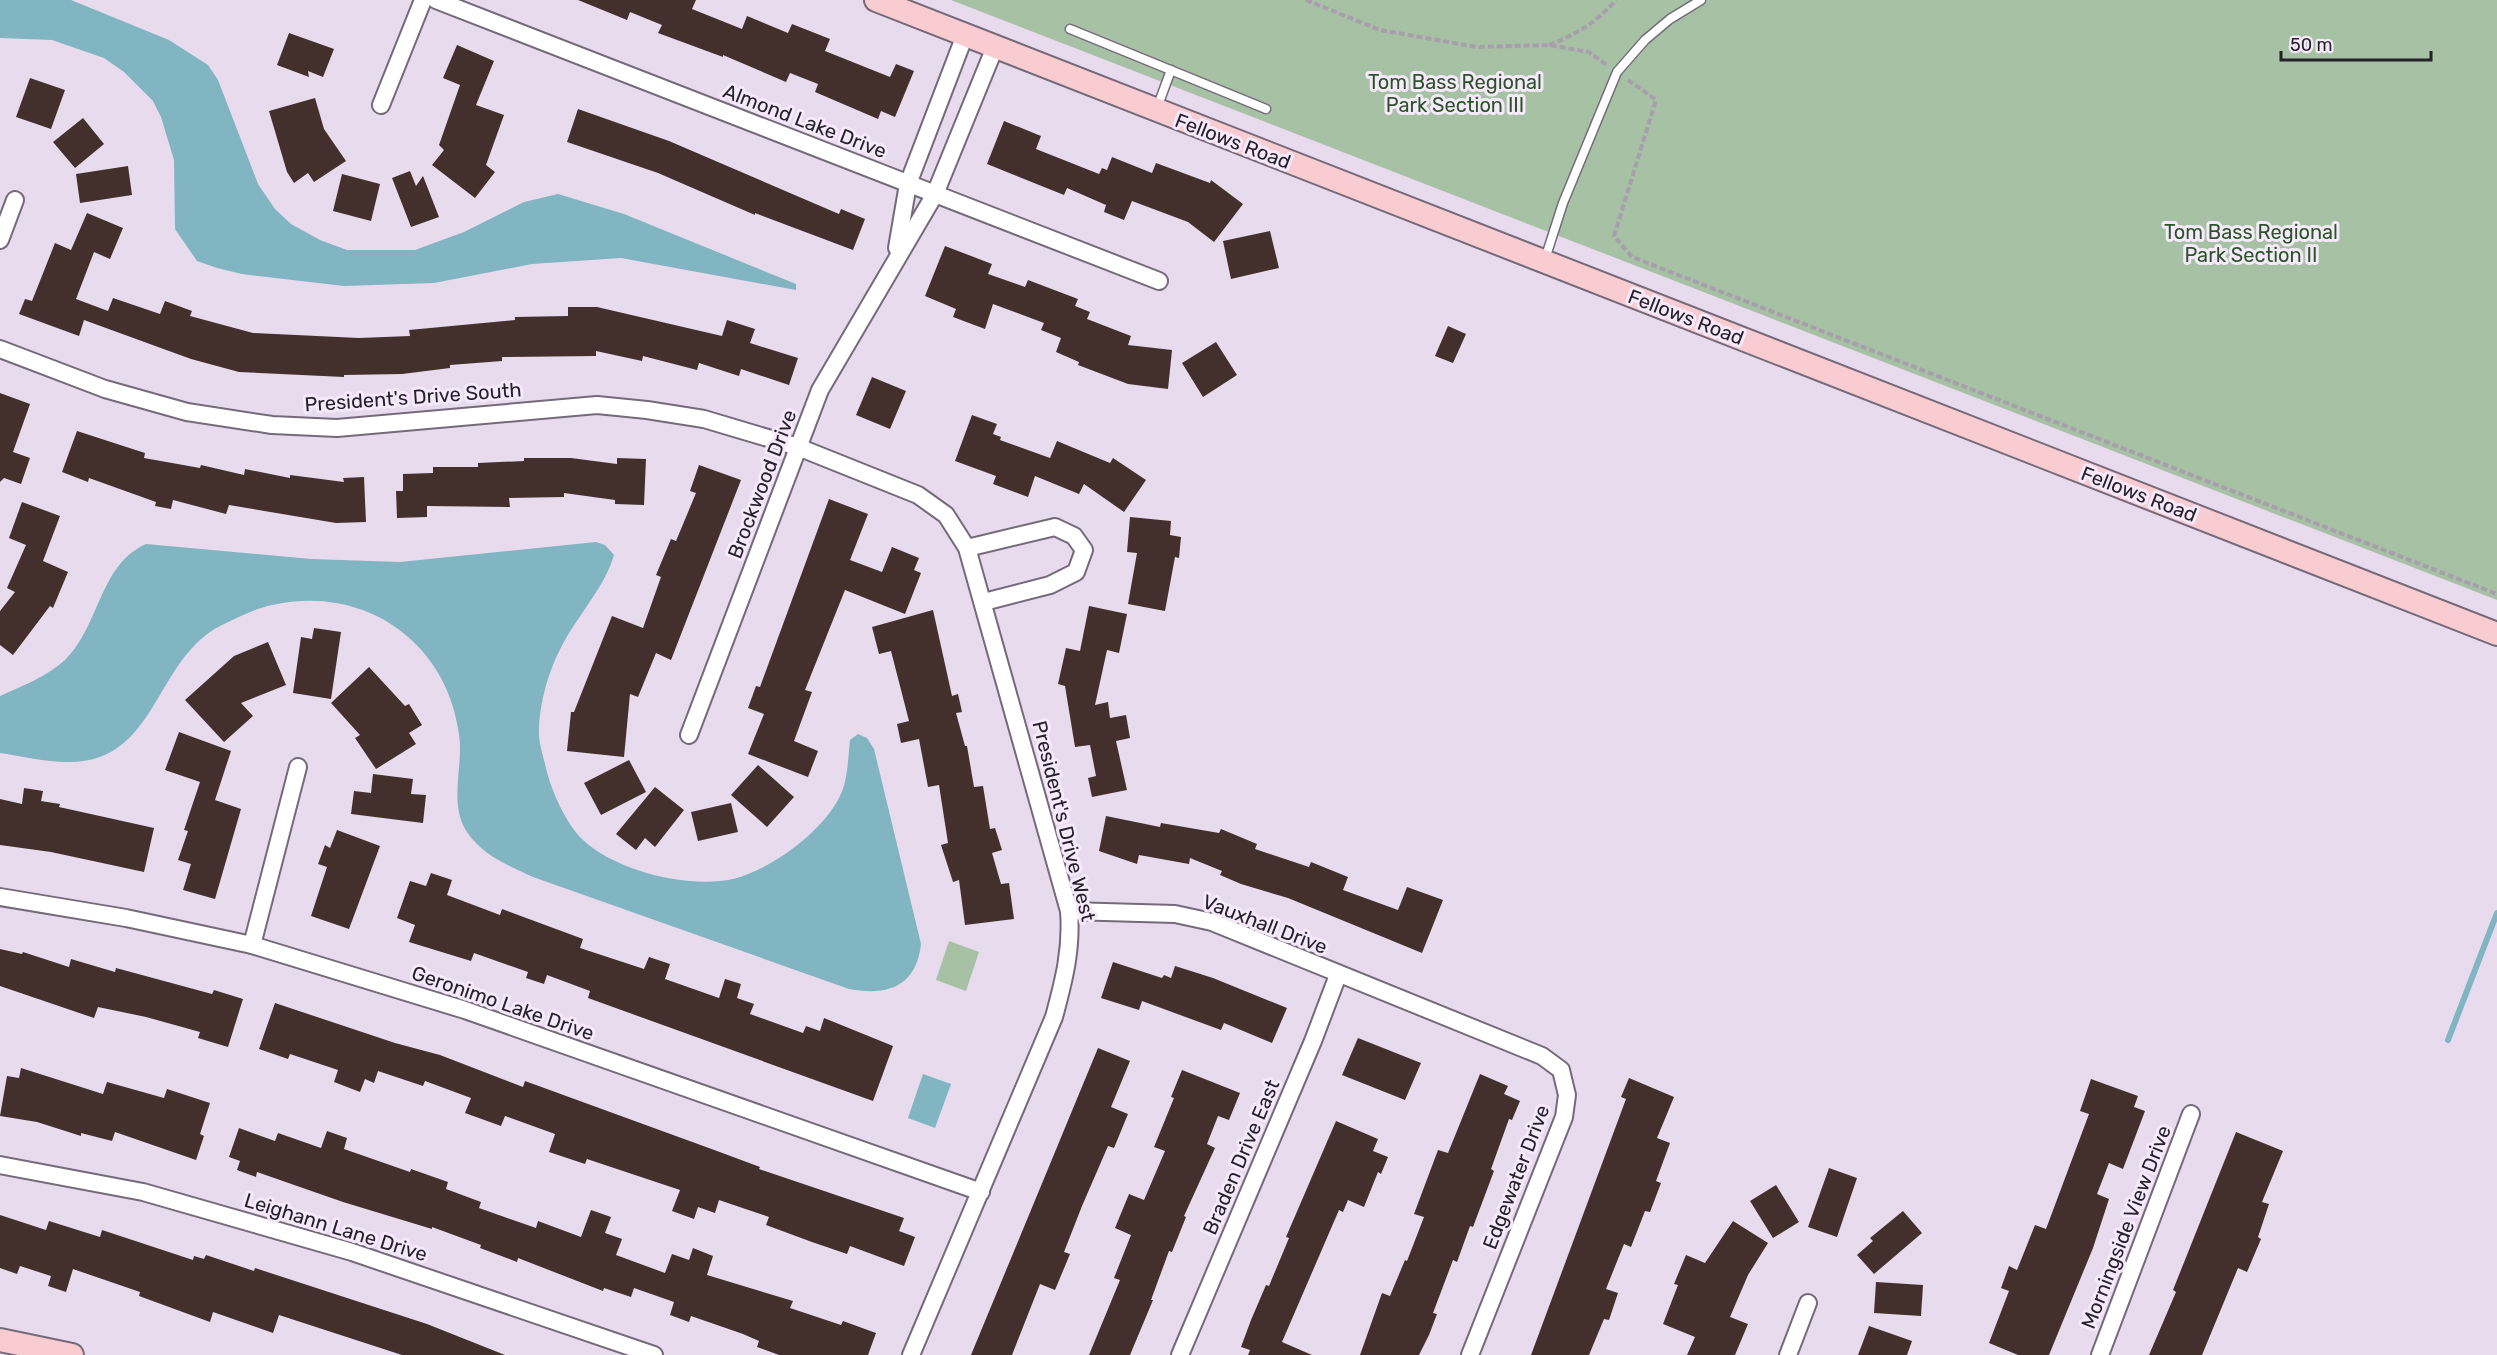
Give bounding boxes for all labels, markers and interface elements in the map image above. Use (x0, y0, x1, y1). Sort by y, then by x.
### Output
scale bar (2281, 24, 2431, 62)
text: 50 m (2290, 34, 2333, 56)
park label: Tom Bass Regional Park Section III (1368, 70, 1542, 117)
street label: Almond Lake Drive (720, 79, 890, 163)
street label: Fellows Road (1172, 108, 1294, 174)
park label: Tom Bass Regional Park Section II (2164, 220, 2338, 267)
street label: Fellows Road (1625, 284, 1747, 350)
street label: President's Drive South (304, 377, 522, 417)
street label: Brockwood Drive (723, 406, 801, 562)
street label: Fellows Road (2078, 461, 2200, 527)
street label: President's Drive West (1027, 718, 1101, 924)
street label: Vauxhall Drive (1199, 889, 1331, 959)
street label: Geronimo Lake Drive (409, 961, 597, 1045)
street label: Braden Drive East (1197, 1076, 1285, 1238)
street label: Edgewater Drive (1477, 1101, 1555, 1253)
street label: Morningside View Drive (2076, 1122, 2176, 1332)
street label: Leighann Lane Drive (242, 1188, 430, 1266)

